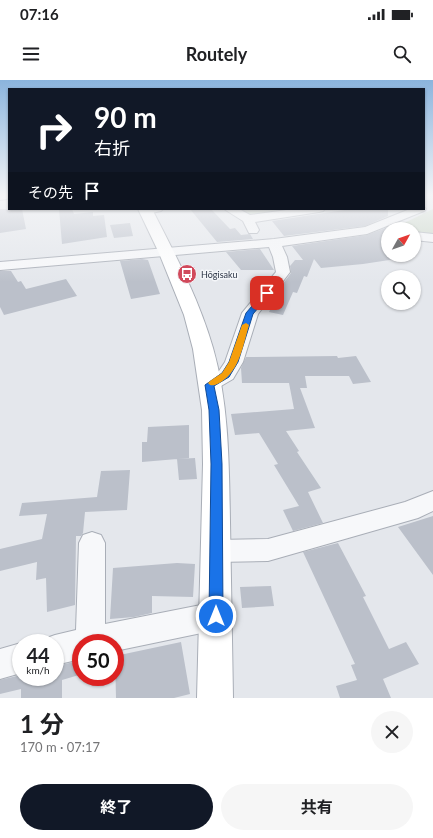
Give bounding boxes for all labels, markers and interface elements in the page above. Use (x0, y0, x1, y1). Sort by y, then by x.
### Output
text: 07:16 (20, 5, 59, 23)
icon: menu (20, 43, 42, 65)
text: Routely (186, 43, 247, 65)
icon: search (391, 43, 413, 65)
text: 90 m (94, 100, 157, 134)
icon: right (28, 104, 80, 156)
text: 右折 (94, 137, 130, 159)
icon: arrive (81, 180, 103, 202)
text: その先 (28, 183, 73, 201)
north arrow (381, 222, 421, 262)
map controls (381, 222, 421, 310)
bus stop icon: Hōgisaku (176, 263, 198, 285)
place label: Hōgisaku (201, 269, 238, 280)
button: search (381, 270, 421, 310)
pin (250, 276, 284, 310)
icon: arrive (256, 282, 278, 304)
position arrow (195, 595, 237, 637)
speed limit sign: 50 (72, 634, 124, 686)
text: 44 (26, 643, 50, 667)
text: km/h (26, 664, 50, 676)
text: 1 分 (20, 709, 64, 738)
button: close (371, 711, 413, 753)
text: 170 m · 07:17 (20, 739, 100, 755)
button: 終了 (20, 784, 213, 830)
button: 共有 (221, 784, 413, 830)

